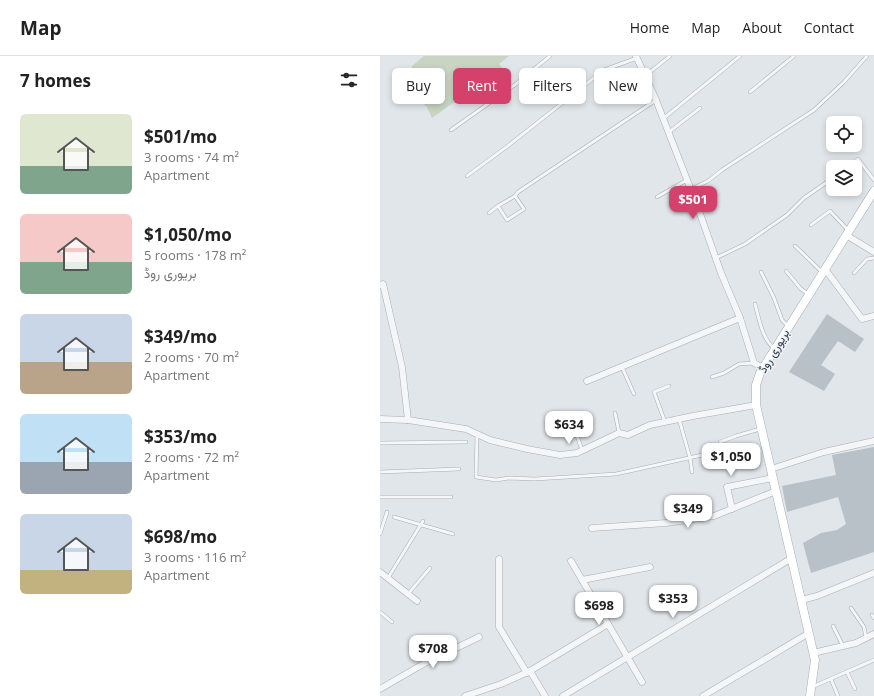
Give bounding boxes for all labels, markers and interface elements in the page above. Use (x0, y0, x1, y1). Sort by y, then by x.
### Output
text: Map (20, 15, 61, 41)
text: Home (630, 18, 669, 37)
text: Map (691, 18, 720, 37)
text: About (742, 18, 782, 37)
text: Contact (804, 18, 854, 37)
chip: Buy (392, 68, 445, 104)
chip: Rent (453, 68, 511, 104)
chip: Filters (519, 68, 586, 104)
chip: New (594, 68, 652, 104)
text: 7 homes (20, 69, 91, 92)
icon: filters (338, 69, 360, 91)
map controls (826, 116, 862, 196)
button: locate (826, 116, 862, 152)
text: $501/mo (144, 125, 217, 148)
icon: home (52, 130, 100, 178)
text: 3 rooms · 74 m² (144, 148, 239, 166)
button: layers (826, 160, 862, 196)
text: Apartment (144, 166, 209, 184)
pin: $501 (669, 186, 717, 220)
text: $501 (678, 190, 708, 208)
text: $1,050/mo (144, 223, 232, 246)
icon: home (52, 230, 100, 278)
text: 5 rooms · 178 m² (144, 246, 246, 264)
text: بریوری روڈ (144, 264, 197, 282)
text: $349/mo (144, 325, 217, 348)
street label: بریوری روڈ (754, 326, 793, 376)
icon: home (52, 330, 100, 378)
text: 2 rooms · 70 m² (144, 348, 239, 366)
text: Apartment (144, 366, 209, 384)
pin: $634 (545, 411, 593, 445)
text: $634 (554, 415, 584, 433)
text: $353/mo (144, 425, 217, 448)
icon: home (52, 430, 100, 478)
pin: $1,050 (698, 443, 764, 477)
text: $1,050 (711, 447, 751, 465)
text: 2 rooms · 72 m² (144, 448, 239, 466)
text: Apartment (144, 466, 209, 484)
pin: $349 (664, 495, 712, 529)
text: $349 (673, 499, 703, 517)
text: $698/mo (144, 525, 217, 548)
icon: home (52, 530, 100, 578)
text: 3 rooms · 116 m² (144, 548, 246, 566)
text: Apartment (144, 566, 209, 584)
pin: $353 (649, 585, 697, 619)
text: $353 (658, 589, 688, 607)
pin: $698 (575, 592, 623, 626)
text: $698 (584, 596, 614, 614)
pin: $708 (409, 635, 457, 669)
text: $708 (418, 639, 448, 657)

